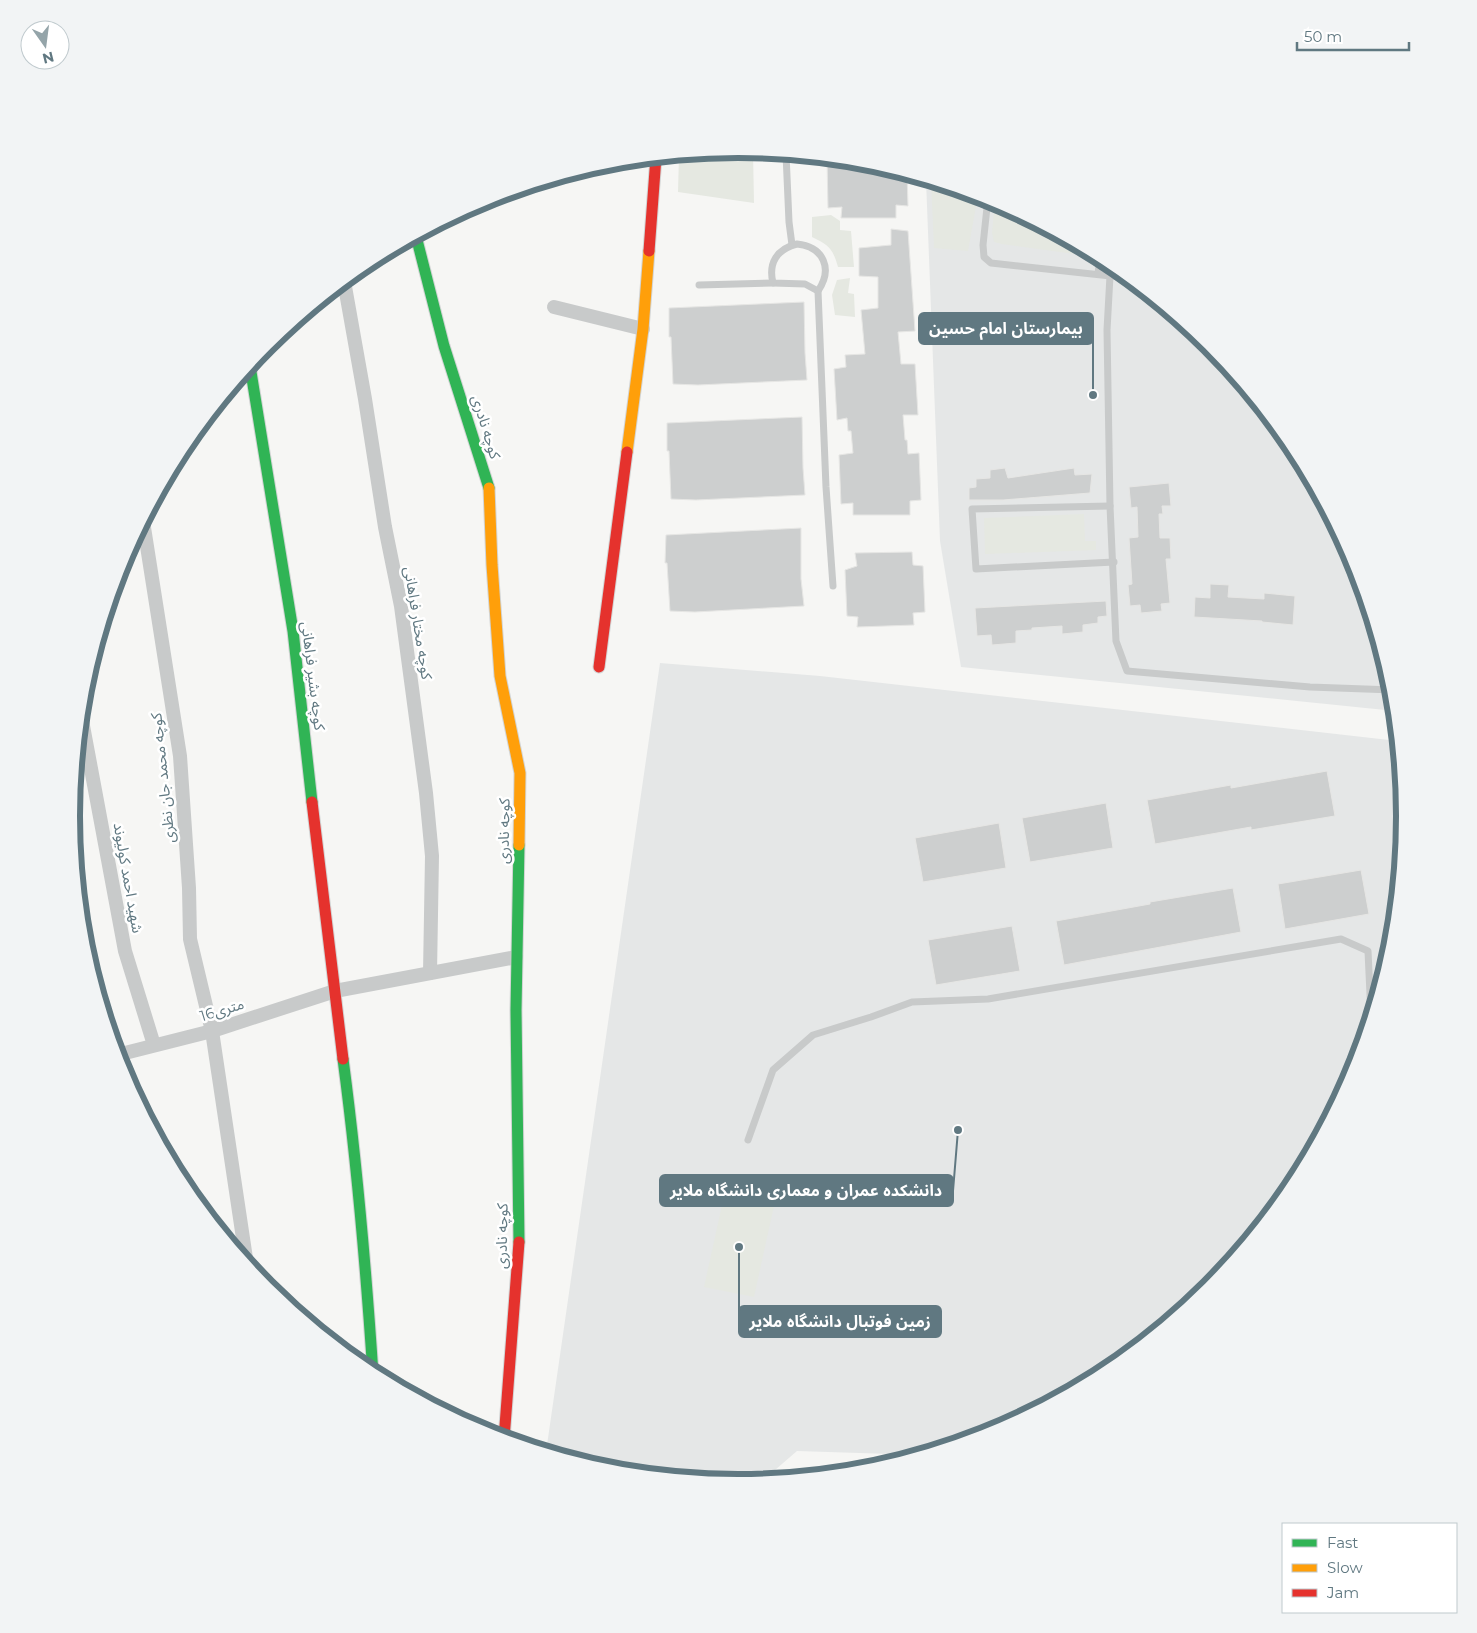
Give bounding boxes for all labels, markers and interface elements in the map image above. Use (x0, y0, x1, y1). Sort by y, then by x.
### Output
north arrow (20, 20, 70, 70)
scale bar (1297, 20, 1410, 52)
text: 50 m (1304, 27, 1342, 46)
text: N (40, 48, 56, 68)
callout: بیمارستان امام حسین (919, 313, 1093, 344)
text: بیمارستان امام حسین (929, 319, 1083, 340)
street label: کوچه نادری (467, 393, 505, 462)
street label: کوچه مختار فراهانی (399, 565, 437, 682)
street label: کوچه بشیر فراهانی (296, 620, 330, 732)
street label: کوچه محمد جان نظری (146, 711, 180, 844)
street label: کوچه نادری (493, 797, 515, 864)
street label: شهید احمد کولیوند (109, 821, 148, 935)
street label: 16متری (197, 994, 246, 1025)
callout: دانشکده عمران و معماری دانشگاه ملایر (660, 1175, 953, 1206)
text: دانشکده عمران و معماری دانشگاه ملایر (669, 1181, 942, 1200)
street label: کوچه نادری (491, 1202, 513, 1269)
callout: زمین فوتبال دانشگاه ملایر (739, 1306, 941, 1337)
text: زمین فوتبال دانشگاه ملایر (748, 1312, 931, 1331)
legend (1282, 1523, 1457, 1613)
text: Fast (1327, 1533, 1358, 1552)
text: Slow (1327, 1558, 1363, 1577)
text: Jam (1326, 1583, 1359, 1602)

